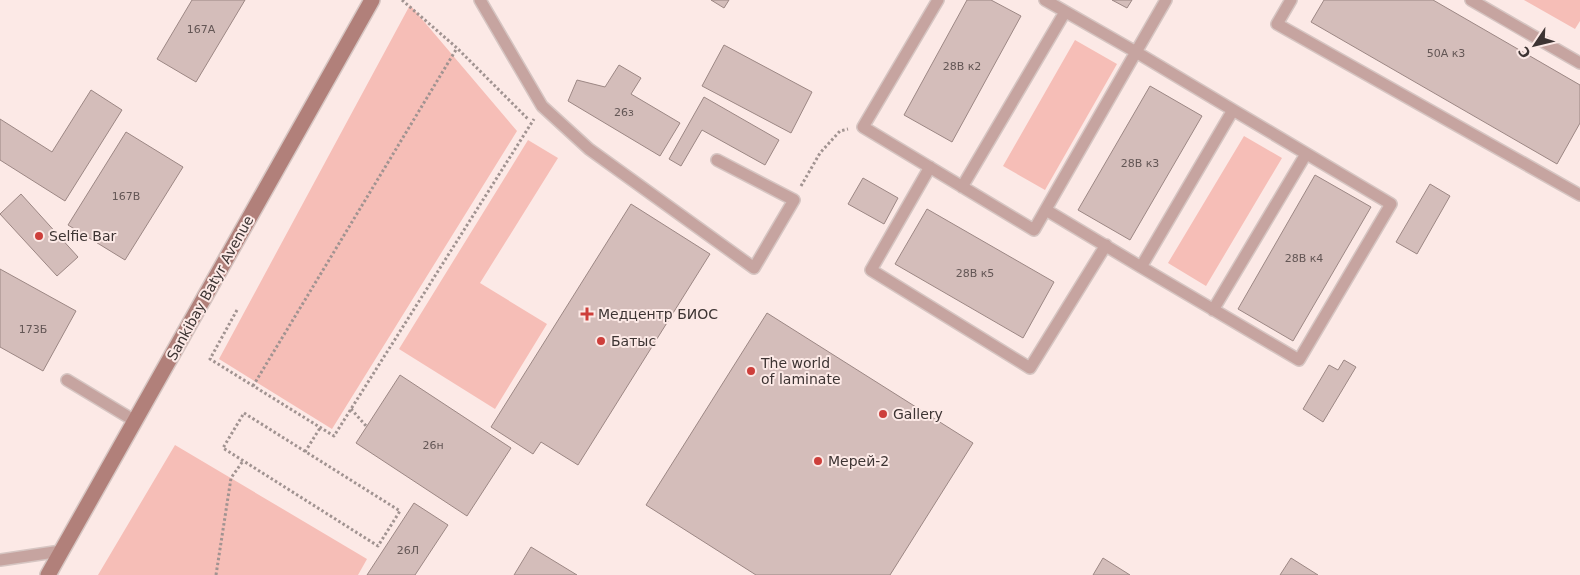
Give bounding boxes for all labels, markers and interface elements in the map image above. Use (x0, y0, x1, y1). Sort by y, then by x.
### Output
north arrow (1510, 20, 1560, 70)
house number: 167A (187, 23, 216, 36)
text: С (1515, 44, 1534, 61)
house number: 50А к3 (1427, 47, 1465, 60)
house number: 28В к2 (943, 60, 981, 73)
house number: 26з (614, 106, 634, 119)
house number: 28В к3 (1121, 157, 1159, 170)
house number: 167В (112, 190, 140, 203)
street label: Sankibay Batyr Avenue (164, 213, 256, 363)
place label: Selfie Bar (49, 228, 116, 244)
marker: Selfie Bar (33, 230, 45, 242)
house number: 28В к4 (1285, 252, 1323, 265)
house number: 28В к5 (956, 267, 994, 280)
place label: Медцентр БИОС (598, 306, 718, 322)
marker: Медцентр БИОС (580, 307, 594, 321)
house number: 173Б (19, 323, 47, 336)
place label: Батыс (611, 333, 656, 349)
marker: Батыс (595, 335, 607, 347)
place label: The world of laminate (760, 355, 841, 387)
marker: The world of laminate (745, 365, 757, 377)
place label: Gallery (893, 406, 943, 422)
marker: Gallery (877, 408, 889, 420)
house number: 26н (422, 439, 444, 452)
place label: Мерей-2 (828, 453, 889, 469)
marker: Мерей-2 (812, 455, 824, 467)
house number: 26Л (397, 544, 419, 557)

